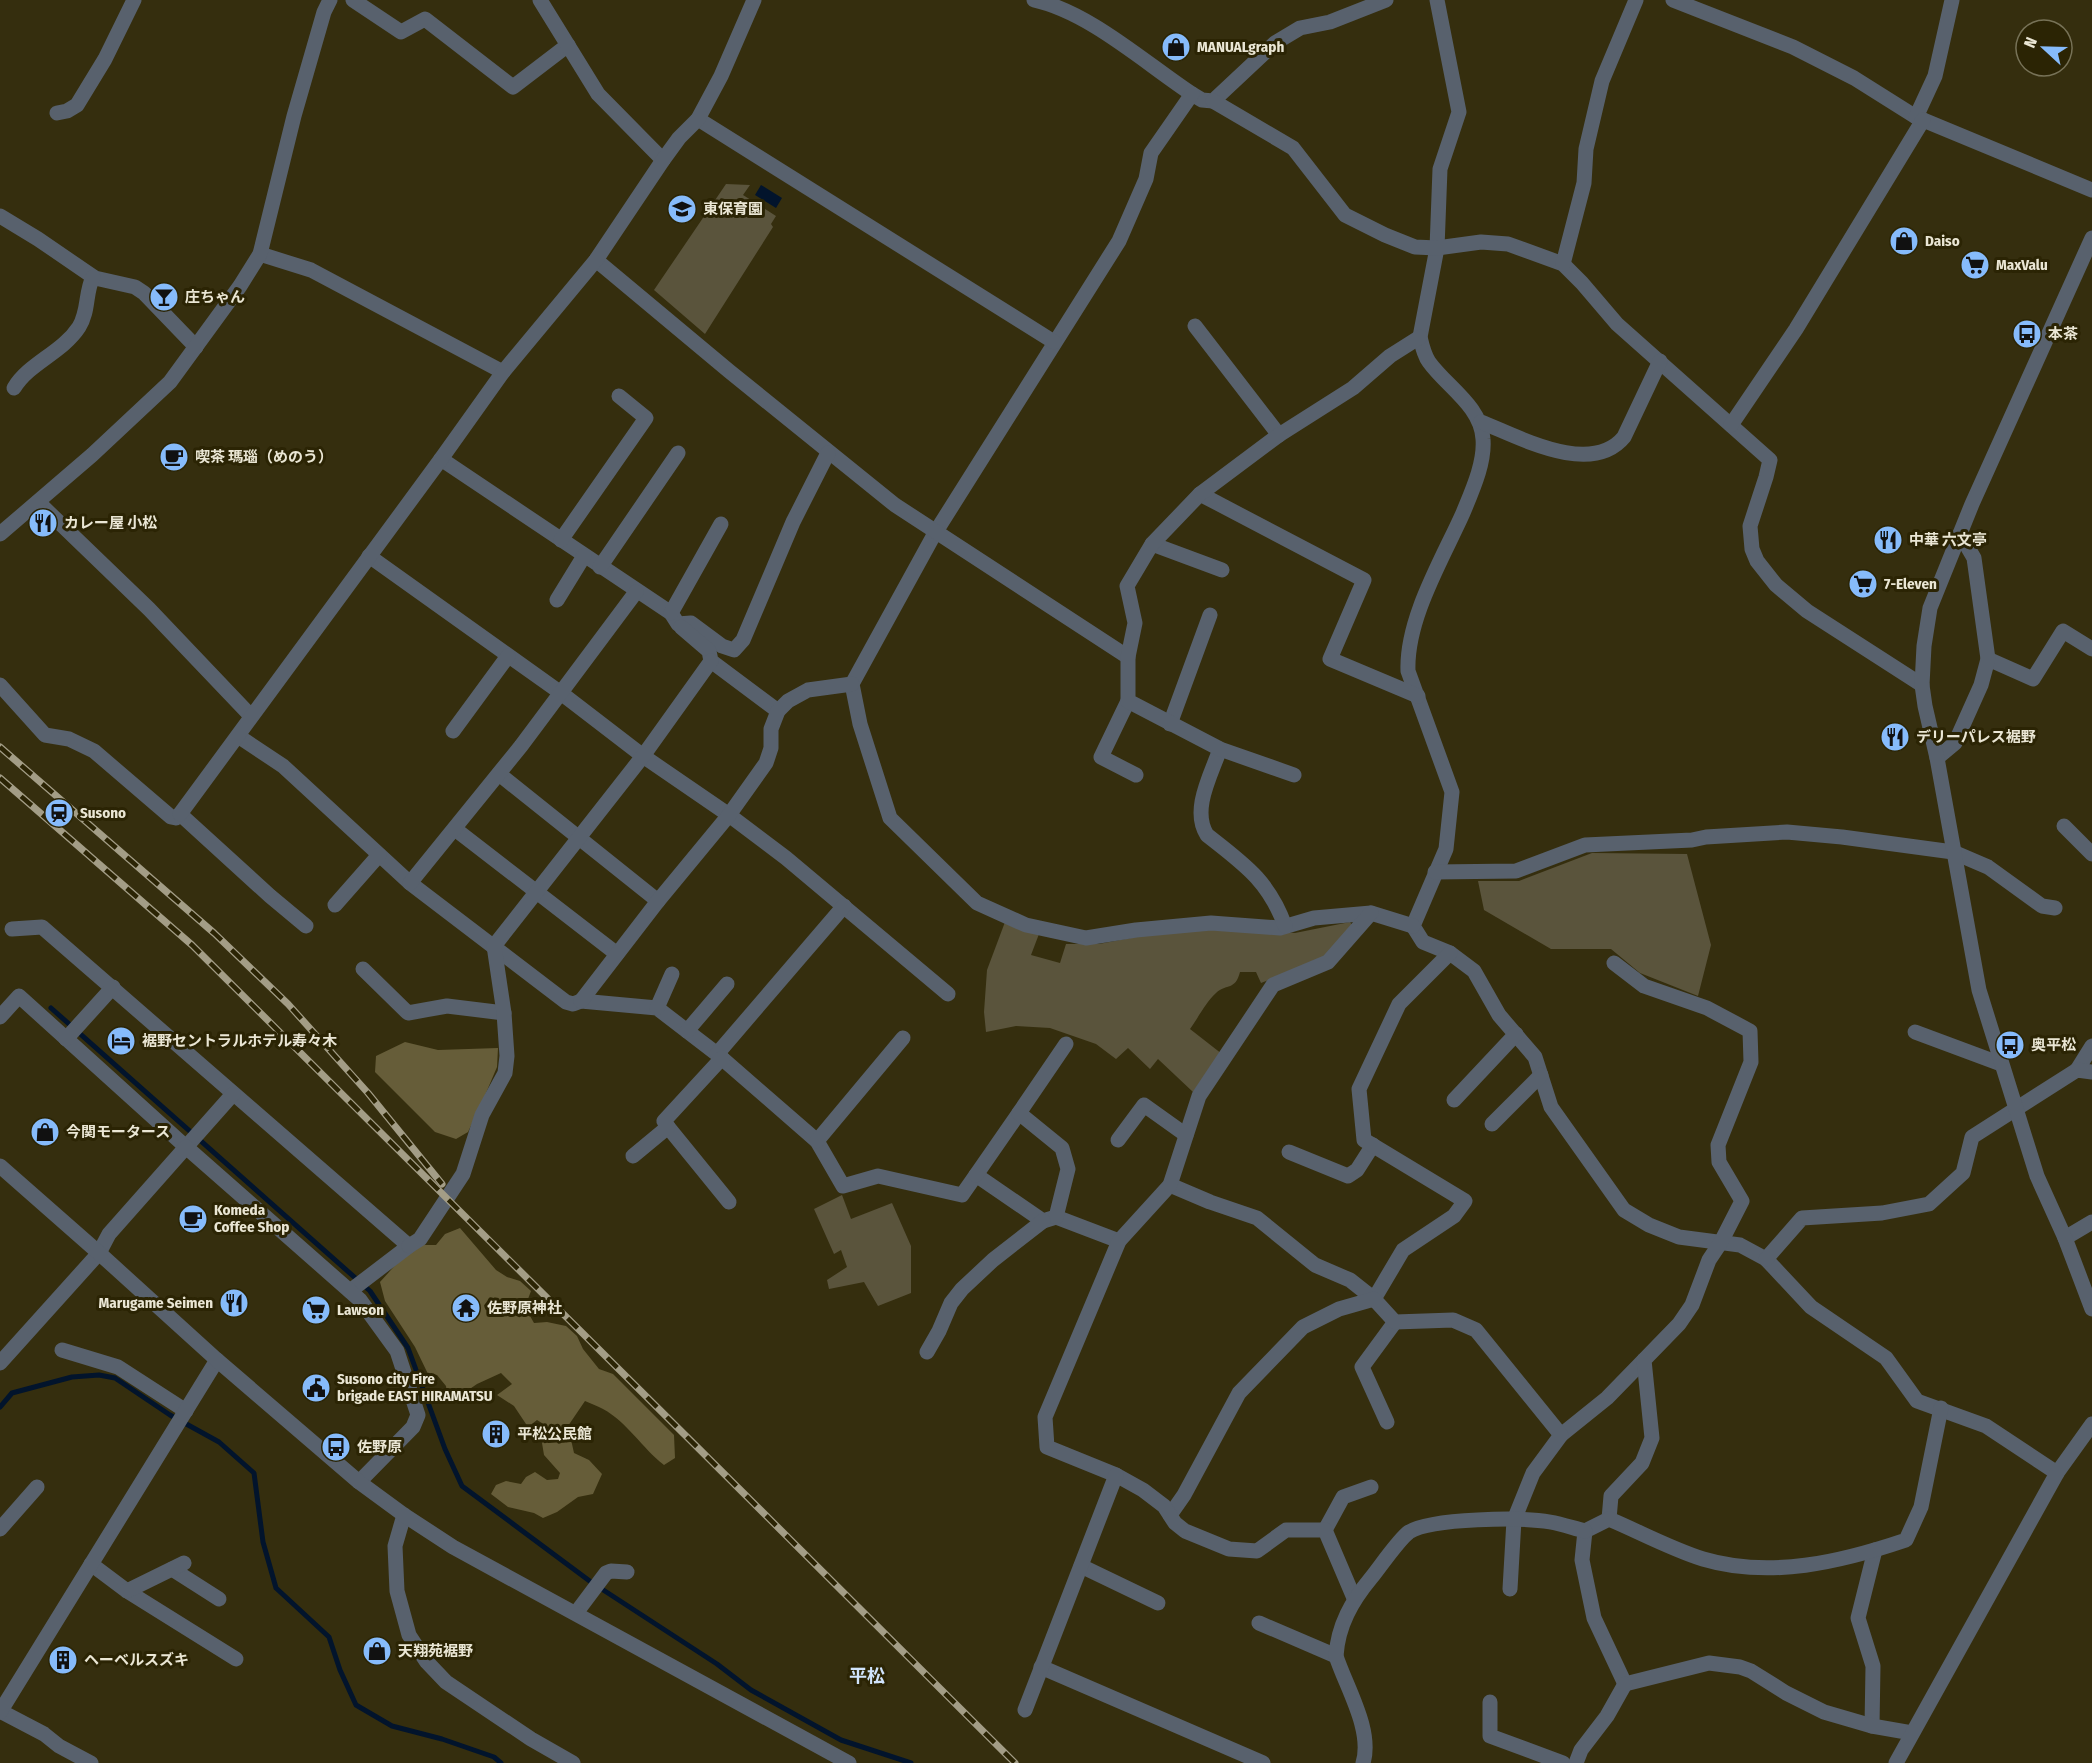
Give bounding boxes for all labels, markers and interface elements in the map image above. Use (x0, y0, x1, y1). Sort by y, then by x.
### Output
north arrow (2014, 18, 2074, 78)
shop icon: MANUALgraph (1160, 31, 1192, 63)
text: N (2020, 35, 2041, 51)
place label: MANUALgraph (1197, 38, 1284, 56)
school or university icon: 東保育園 (666, 193, 698, 225)
place label: 東保育園 (703, 200, 763, 218)
shop icon: Daiso (1888, 225, 1920, 257)
place label: Daiso (1925, 232, 1960, 250)
supermarket icon: MaxValu (1959, 249, 1991, 281)
place label: MaxValu (1996, 256, 2048, 274)
bar icon: 庄ちゃん (148, 281, 180, 313)
place label: 庄ちゃん (185, 288, 245, 306)
bus stop icon: 本茶 (2011, 318, 2043, 350)
place label: 本茶 (2048, 325, 2078, 343)
cafe icon: 喫茶 瑪瑙（めのう） (158, 441, 190, 473)
place label: 喫茶 瑪瑙（めのう） (195, 448, 333, 466)
restaurant icon: カレー屋 小松 (27, 507, 59, 539)
place label: カレー屋 小松 (64, 514, 157, 532)
restaurant icon: 中華 六文亭 (1872, 524, 1904, 556)
place label: 中華 六文亭 (1909, 531, 1987, 549)
supermarket icon: 7-Eleven (1847, 568, 1879, 600)
place label: 7-Eleven (1884, 575, 1937, 593)
restaurant icon: デリーパレス裾野 (1879, 721, 1911, 753)
place label: デリーパレス裾野 (1916, 728, 2036, 746)
station icon: Susono (43, 797, 75, 829)
place label: Susono (80, 804, 126, 822)
hotel icon: 裾野セントラルホテル寿々木 (105, 1025, 137, 1057)
bus stop icon: 奥平松 (1994, 1029, 2026, 1061)
place label: 裾野セントラルホテル寿々木 (142, 1032, 337, 1050)
place label: 奥平松 (2031, 1036, 2076, 1054)
shop icon: 今関モータース (29, 1116, 61, 1148)
place label: 今関モータース (66, 1123, 170, 1141)
place label: Komeda Coffee Shop (214, 1201, 289, 1236)
cafe icon: Komeda Coffee Shop (177, 1203, 209, 1235)
restaurant icon: Marugame Seimen (218, 1287, 250, 1319)
temple icon: 佐野原神社 (450, 1292, 482, 1324)
place label: Marugame Seimen (99, 1294, 213, 1312)
supermarket icon: Lawson (300, 1294, 332, 1326)
place label: 佐野原神社 (487, 1299, 562, 1317)
place label: Lawson (337, 1301, 384, 1319)
place label: Susono city Fire brigade EAST HIRAMATSU (337, 1370, 493, 1405)
public building icon: Susono city Fire brigade EAST HIRAMATSU (300, 1372, 332, 1404)
building icon: 平松公民館 (480, 1418, 512, 1450)
place label: 平松公民館 (517, 1425, 592, 1443)
bus stop icon: 佐野原 (320, 1431, 352, 1463)
place label: 佐野原 (357, 1438, 402, 1456)
shop icon: 天翔苑裾野 (361, 1635, 393, 1667)
place label: 天翔苑裾野 (398, 1642, 473, 1660)
building icon: ヘーベルスズキ (47, 1644, 79, 1676)
place label: ヘーベルスズキ (84, 1651, 189, 1669)
district label: 平松 (849, 1665, 885, 1687)

